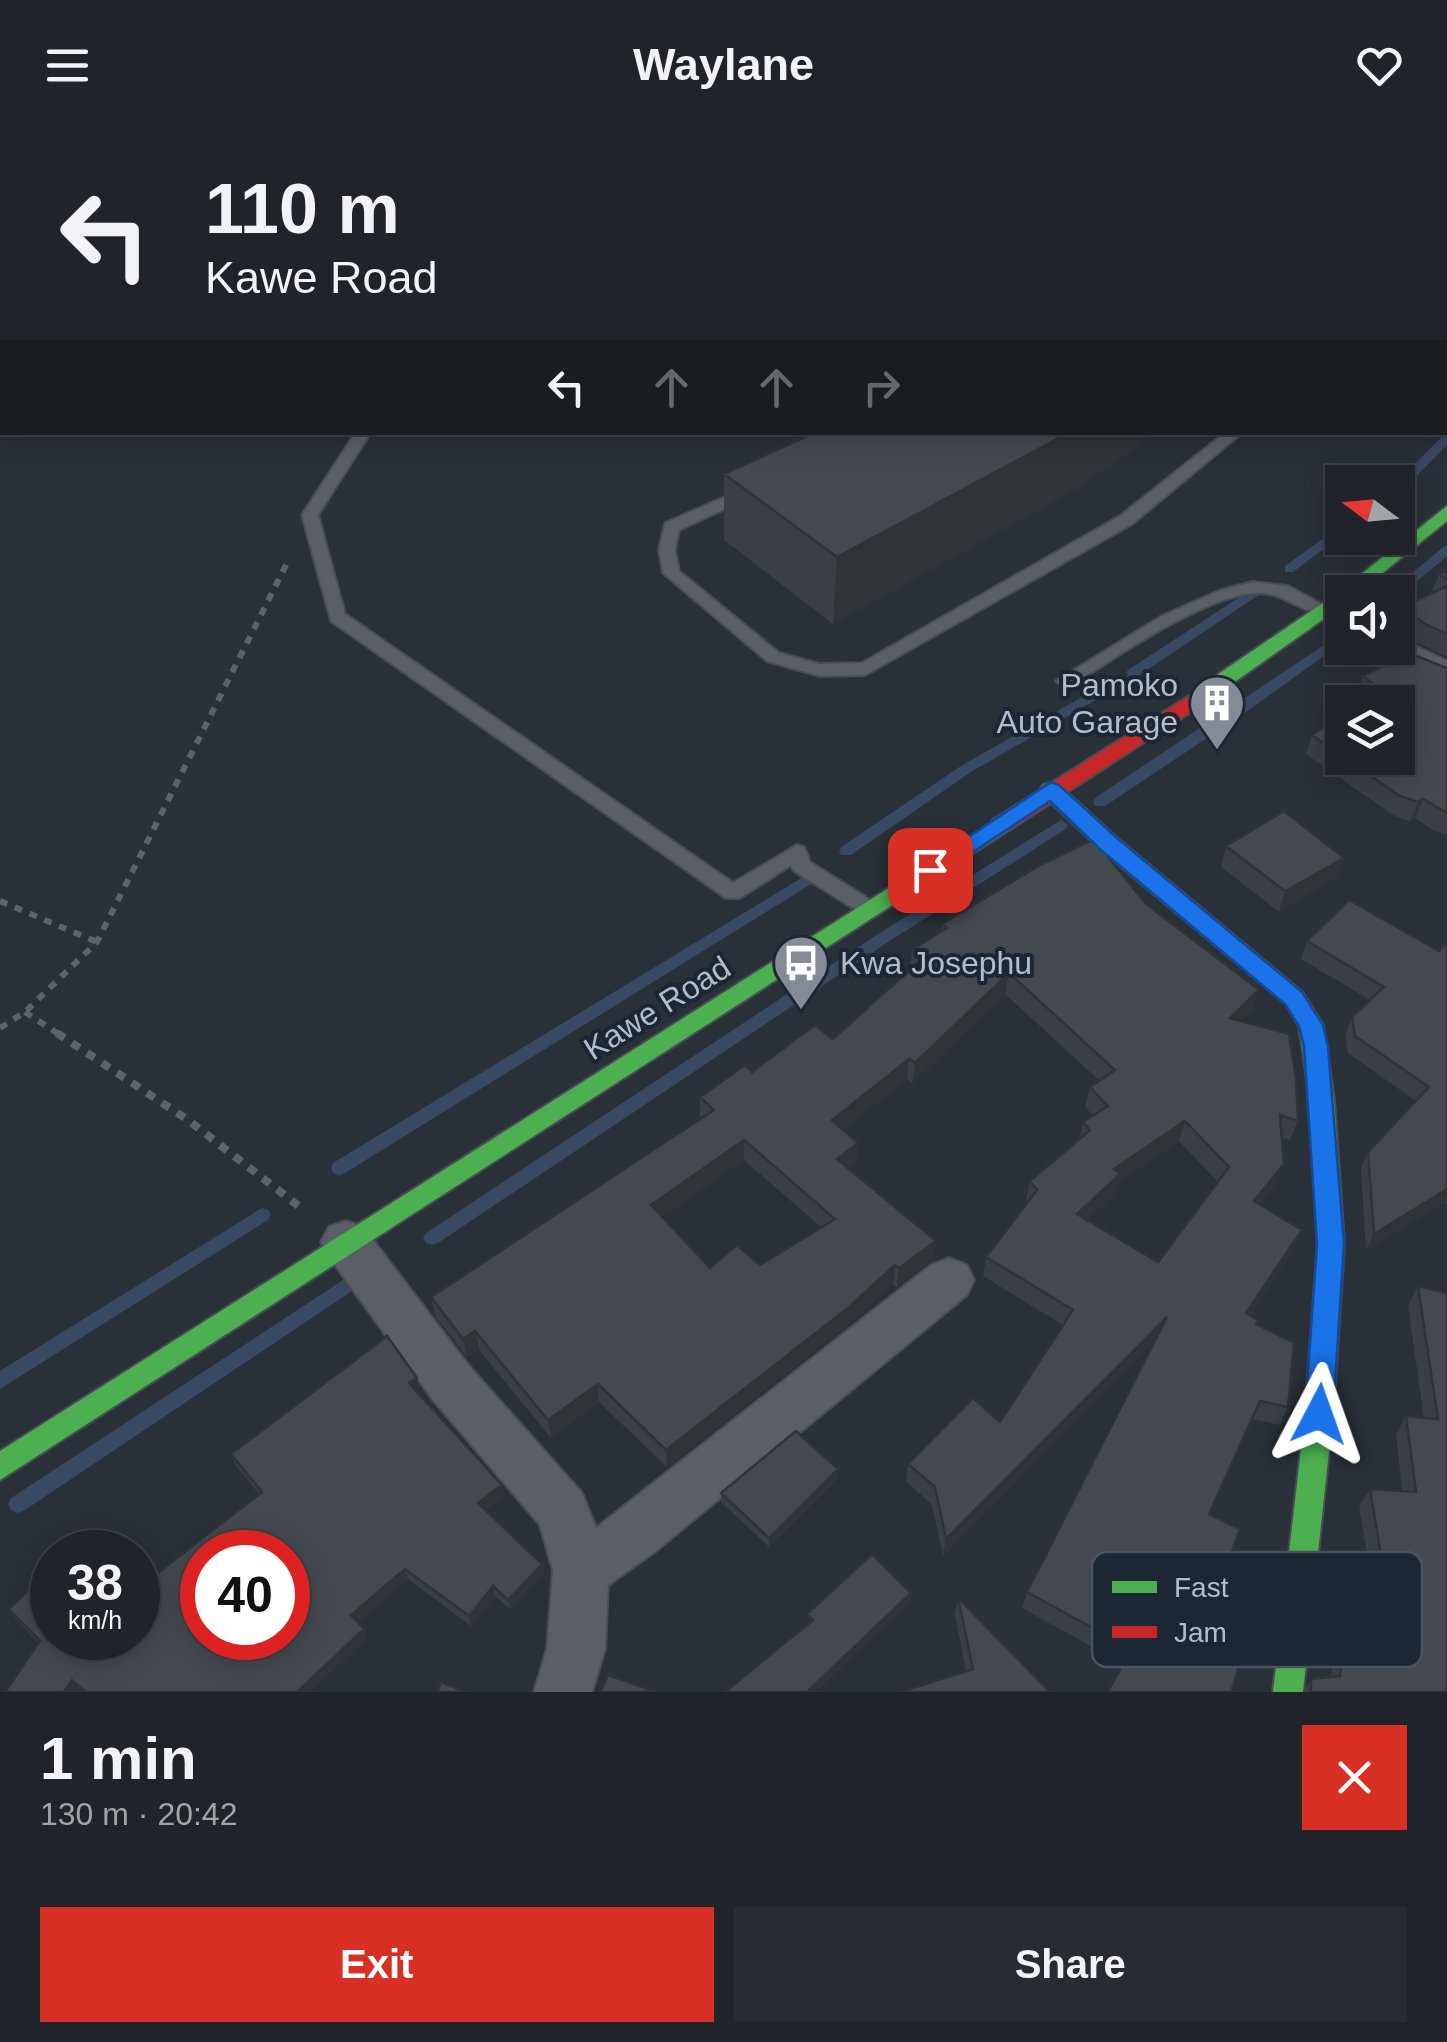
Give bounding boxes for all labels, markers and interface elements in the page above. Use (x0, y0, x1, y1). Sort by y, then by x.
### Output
icon: menu (40, 38, 95, 93)
icon: heart (1352, 38, 1407, 93)
text: Waylane (633, 39, 814, 90)
icon: left (40, 170, 170, 300)
text: 110 m (205, 170, 400, 248)
text: Kawe Road (205, 252, 438, 303)
icon: left (539, 360, 594, 415)
icon: ahead (644, 360, 699, 415)
icon: ahead (749, 360, 804, 415)
icon: right (854, 360, 909, 415)
north arrow (1325, 465, 1415, 555)
map controls (1325, 465, 1415, 775)
button: sound (1325, 575, 1415, 665)
place label: Pamoko Auto Garage (997, 667, 1178, 740)
building icon: Pamoko Auto Garage (1187, 673, 1247, 752)
button: layers (1325, 685, 1415, 775)
pin (888, 828, 973, 913)
icon: arrive (903, 843, 958, 898)
bus stop icon: Kwa Josephu (771, 933, 831, 1012)
place label: Kwa Josephu (840, 945, 1032, 981)
street label: Kawe Road (577, 949, 737, 1067)
position arrow (1267, 1362, 1371, 1466)
speed limit sign: 40 (180, 1530, 310, 1660)
legend (1092, 1552, 1422, 1667)
text: 38 (67, 1555, 123, 1611)
text: Fast (1174, 1572, 1229, 1603)
text: km/h (68, 1606, 122, 1634)
text: Jam (1174, 1617, 1227, 1648)
text: 1 min (40, 1725, 197, 1792)
button: close (1302, 1725, 1407, 1830)
text: 130 m · 20:42 (40, 1796, 237, 1832)
button: Exit (40, 1907, 714, 2022)
button: Share (734, 1907, 1407, 2022)

